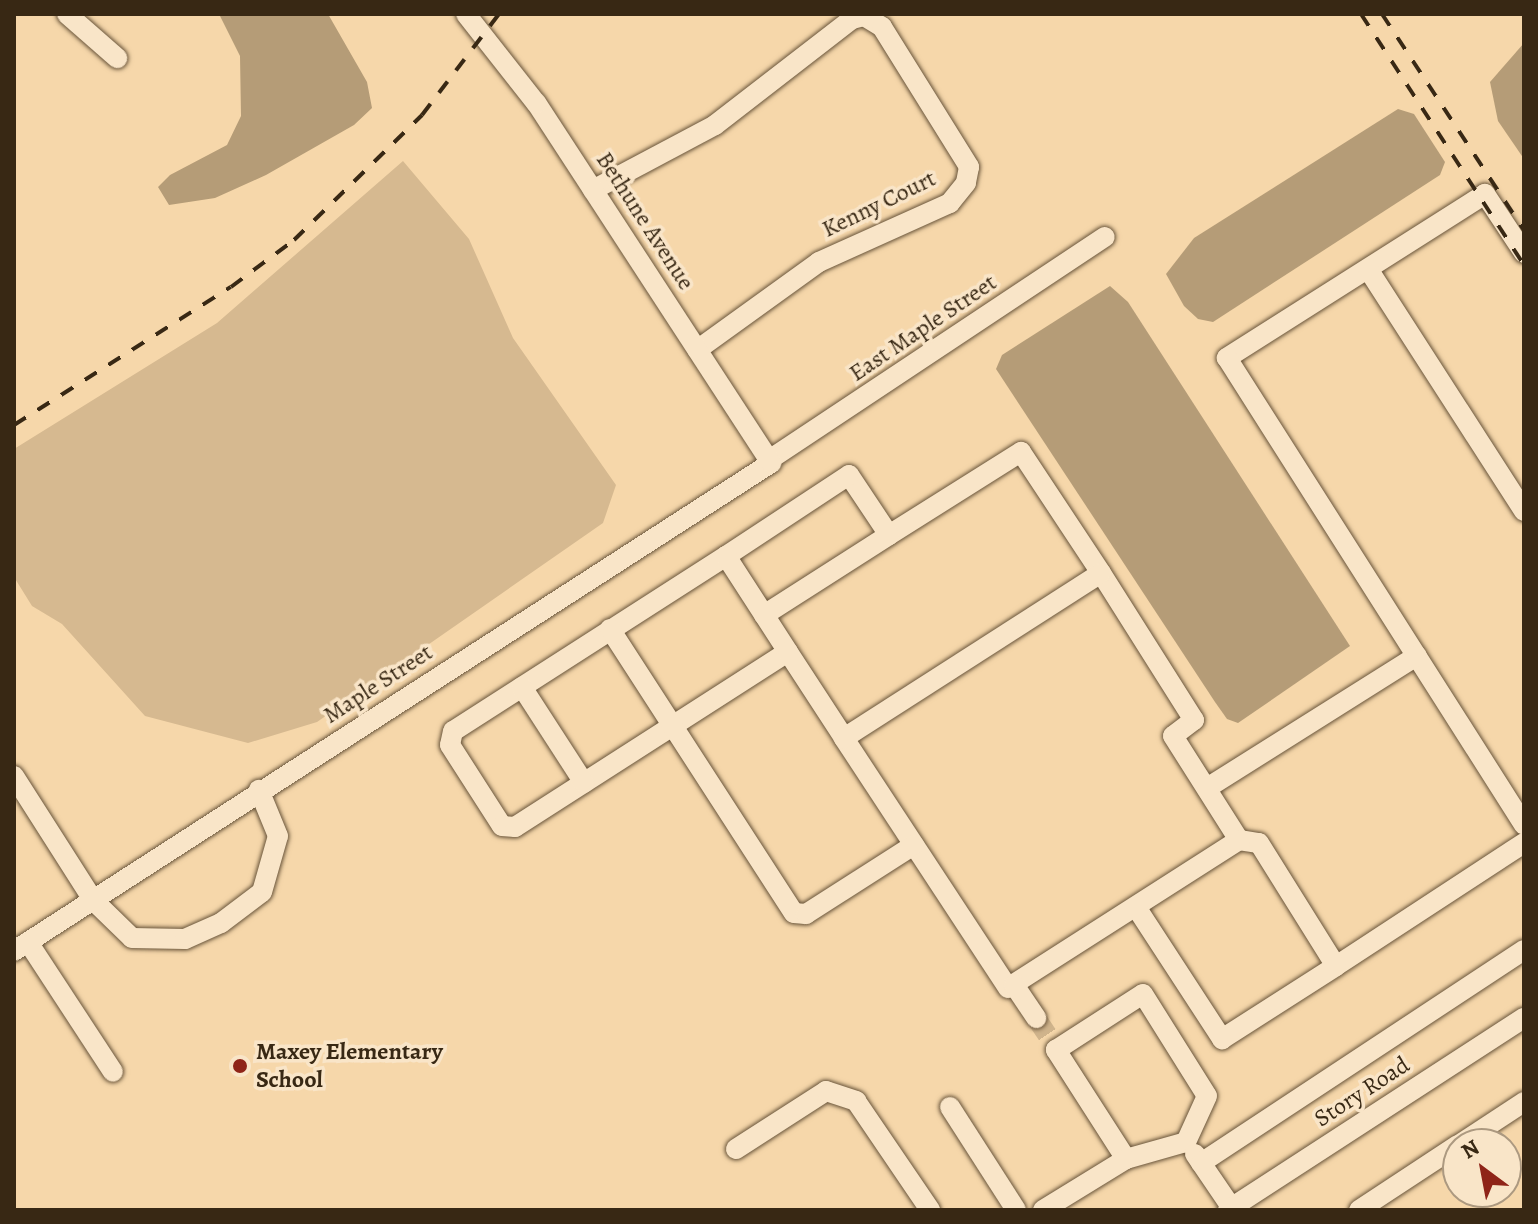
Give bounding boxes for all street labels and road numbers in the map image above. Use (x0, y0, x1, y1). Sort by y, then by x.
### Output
street label: Bethune Avenue (590, 147, 700, 295)
street label: Kenny Court (817, 164, 941, 244)
street label: East Maple Street (844, 268, 1002, 388)
street label: Maple Street (318, 638, 438, 730)
street label: Story Road (1309, 1051, 1415, 1133)

